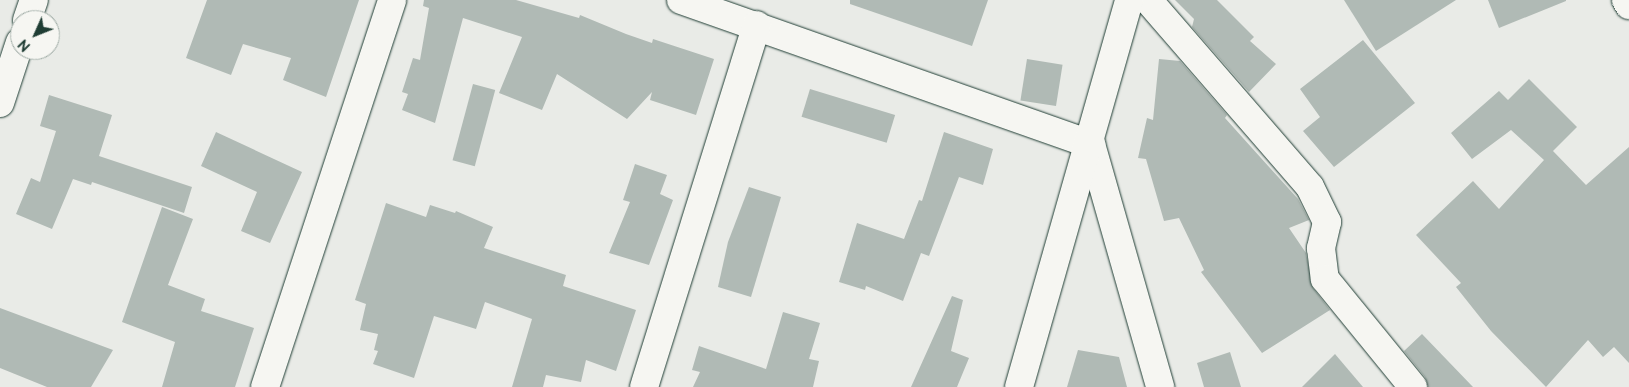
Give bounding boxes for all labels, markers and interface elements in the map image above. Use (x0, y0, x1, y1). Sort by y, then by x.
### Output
north arrow (10, 10, 60, 60)
text: N (15, 35, 34, 55)

